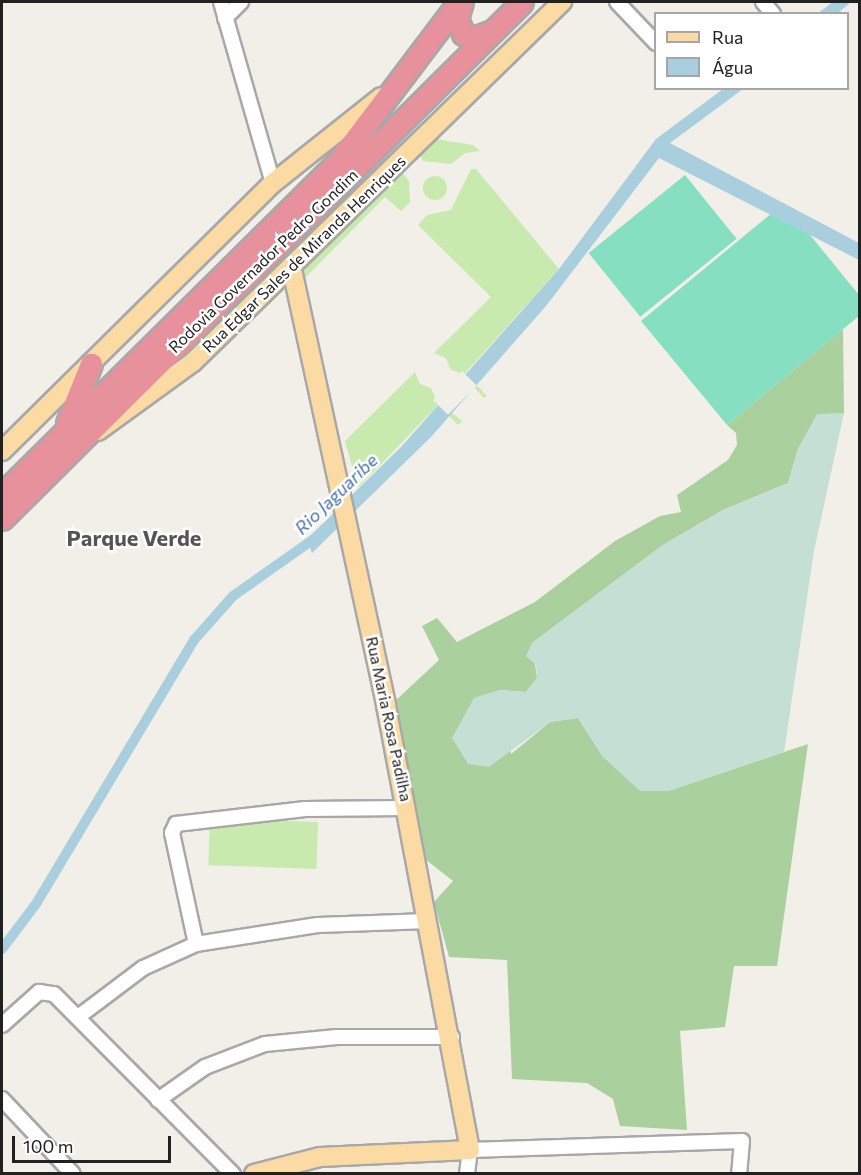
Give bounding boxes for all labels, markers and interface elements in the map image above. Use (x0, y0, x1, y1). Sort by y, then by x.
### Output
legend (654, 12, 849, 90)
text: Rua (712, 26, 743, 48)
text: Água (712, 56, 753, 78)
street label: Rua Edgar Sales de Miranda Henriques (198, 151, 410, 357)
street label: Rodovia Governador Pedro Gondim (164, 165, 362, 357)
water label: Rio Jaguaribe (290, 449, 382, 539)
district label: Parque Verde (67, 525, 201, 551)
street label: Rua Maria Rosa Padilha (362, 635, 416, 803)
scale bar (15, 1124, 174, 1162)
text: 100 m (23, 1135, 73, 1157)

